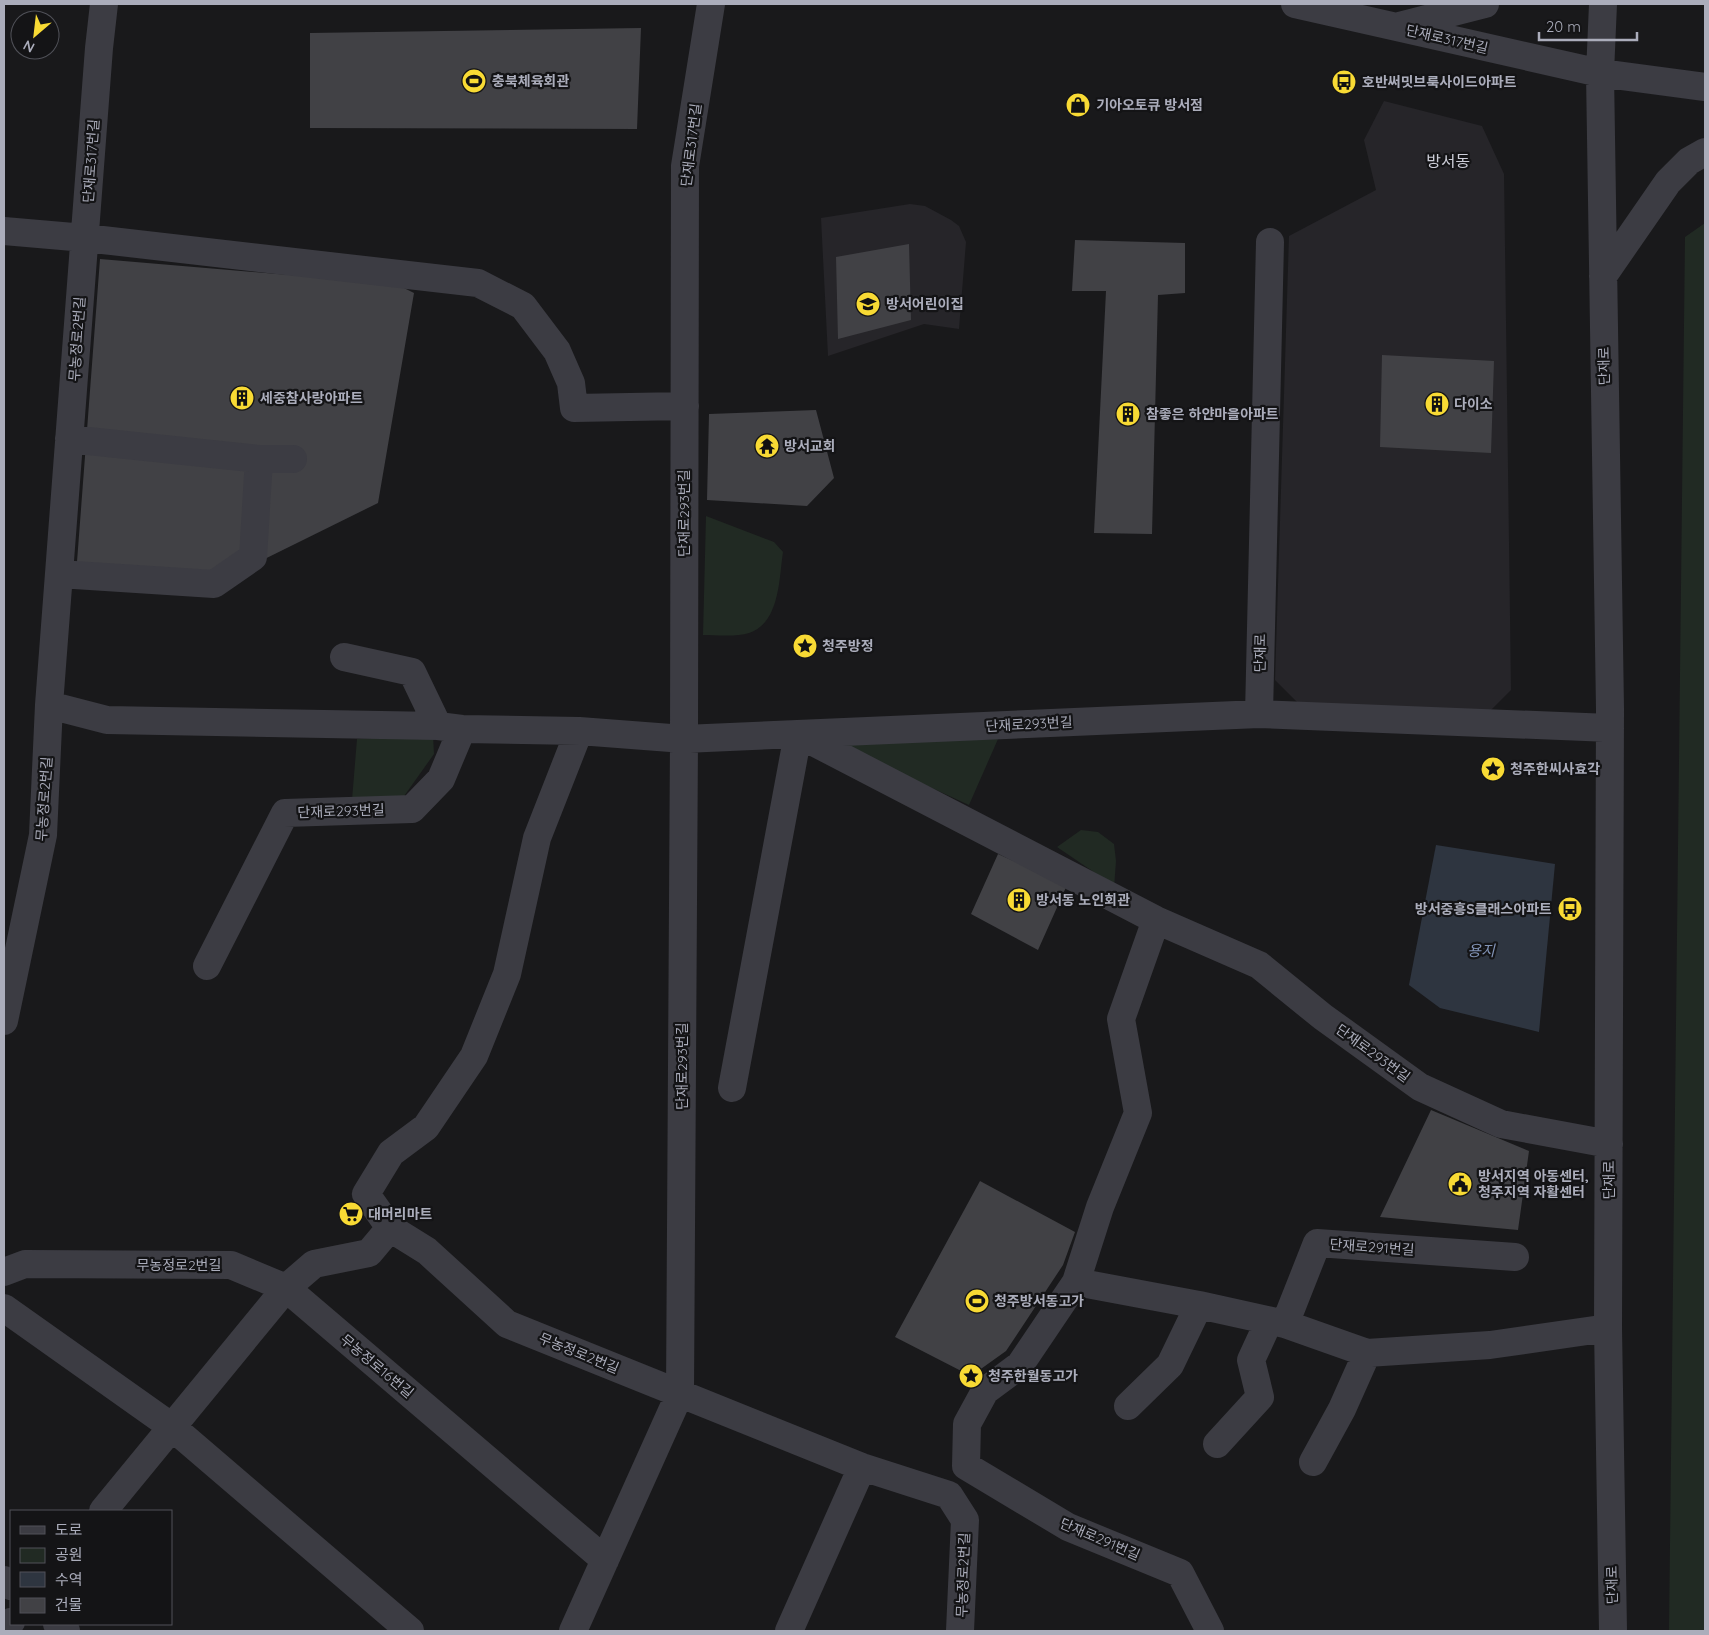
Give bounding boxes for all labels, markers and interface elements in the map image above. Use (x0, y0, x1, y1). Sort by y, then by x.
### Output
north arrow (10, 10, 60, 60)
scale bar (1539, 10, 1636, 42)
text: 20 m (1546, 17, 1581, 36)
street label: 단재로317번길 (1404, 21, 1490, 57)
text: N (20, 36, 38, 57)
sports icon: 충북체육회관 (461, 68, 487, 94)
bus stop icon: 호반써밋브룩사이드아파트 (1331, 69, 1357, 95)
place label: 충북체육회관 (492, 72, 569, 90)
place label: 호반써밋브룩사이드아파트 (1362, 73, 1517, 91)
shop icon: 기아오토큐 방서점 (1065, 92, 1091, 118)
place label: 기아오토큐 방서점 (1096, 96, 1203, 114)
street label: 단재로317번길 (677, 102, 705, 188)
street label: 단재로317번길 (79, 118, 103, 204)
district label: 방서동 (1426, 151, 1470, 171)
school or university icon: 방서어린이집 (855, 291, 881, 317)
place label: 방서어린이집 (886, 295, 963, 313)
street label: 무농정로2번길 (65, 296, 89, 382)
street label: 단재로 (1595, 346, 1613, 385)
building icon: 세중참사랑아파트 (229, 385, 255, 411)
place label: 세중참사랑아파트 (260, 389, 363, 407)
building icon: 다이소 (1424, 391, 1450, 417)
place label: 다이소 (1454, 395, 1493, 413)
building icon: 참좋은 하얀마을아파트 (1115, 401, 1141, 427)
place label: 참좋은 하얀마을아파트 (1146, 405, 1279, 423)
temple icon: 방서교회 (754, 433, 780, 459)
place label: 방서교회 (784, 437, 836, 455)
street label: 단재로293번길 (675, 469, 693, 557)
place icon: 청주방정 (792, 633, 818, 659)
street label: 단재로 (1251, 633, 1269, 672)
place label: 청주방정 (822, 637, 874, 655)
street label: 단재로293번길 (985, 713, 1073, 735)
street label: 무농정로2번길 (32, 756, 56, 842)
place icon: 청주한씨사효각 (1480, 756, 1506, 782)
place label: 청주한씨사효각 (1510, 760, 1600, 778)
street label: 단재로293번길 (297, 800, 385, 822)
building icon: 방서동 노인회관 (1006, 887, 1032, 913)
place label: 방서동 노인회관 (1036, 891, 1130, 909)
bus stop icon: 방서중흥S클래스아파트 (1557, 896, 1583, 922)
place label: 방서중흥S클래스아파트 (1415, 900, 1552, 918)
water label: 용지 (1467, 941, 1496, 960)
street label: 단재로293번길 (1332, 1020, 1414, 1086)
street label: 단재로293번길 (673, 1022, 691, 1110)
street label: 단재로 (1600, 1161, 1618, 1199)
place label: 방서지역 아동센터, 청주지역 자활센터 (1478, 1167, 1589, 1201)
public building icon: 방서지역 아동센터, 청주지역 자활센터 (1447, 1171, 1473, 1197)
supermarket icon: 대머리마트 (338, 1201, 364, 1227)
place label: 대머리마트 (368, 1205, 433, 1223)
street label: 단재로291번길 (1329, 1235, 1415, 1259)
street label: 무농정로2번길 (136, 1256, 222, 1274)
sports icon: 청주방서동고가 (964, 1288, 990, 1314)
place label: 청주방서동고가 (994, 1292, 1084, 1310)
street label: 무농정로2번길 (536, 1329, 622, 1377)
street label: 무농정로16번길 (337, 1330, 417, 1402)
place icon: 청주한월동고가 (958, 1363, 984, 1389)
place label: 청주한월동고가 (988, 1367, 1078, 1385)
legend (10, 1510, 172, 1625)
street label: 단재로291번길 (1057, 1514, 1143, 1564)
text: 도로 (55, 1520, 83, 1539)
street label: 무농정로2번길 (953, 1532, 973, 1618)
text: 공원 (55, 1545, 83, 1564)
street label: 단재로 (1603, 1565, 1621, 1604)
text: 수역 (55, 1570, 83, 1589)
text: 건물 (55, 1595, 83, 1614)

